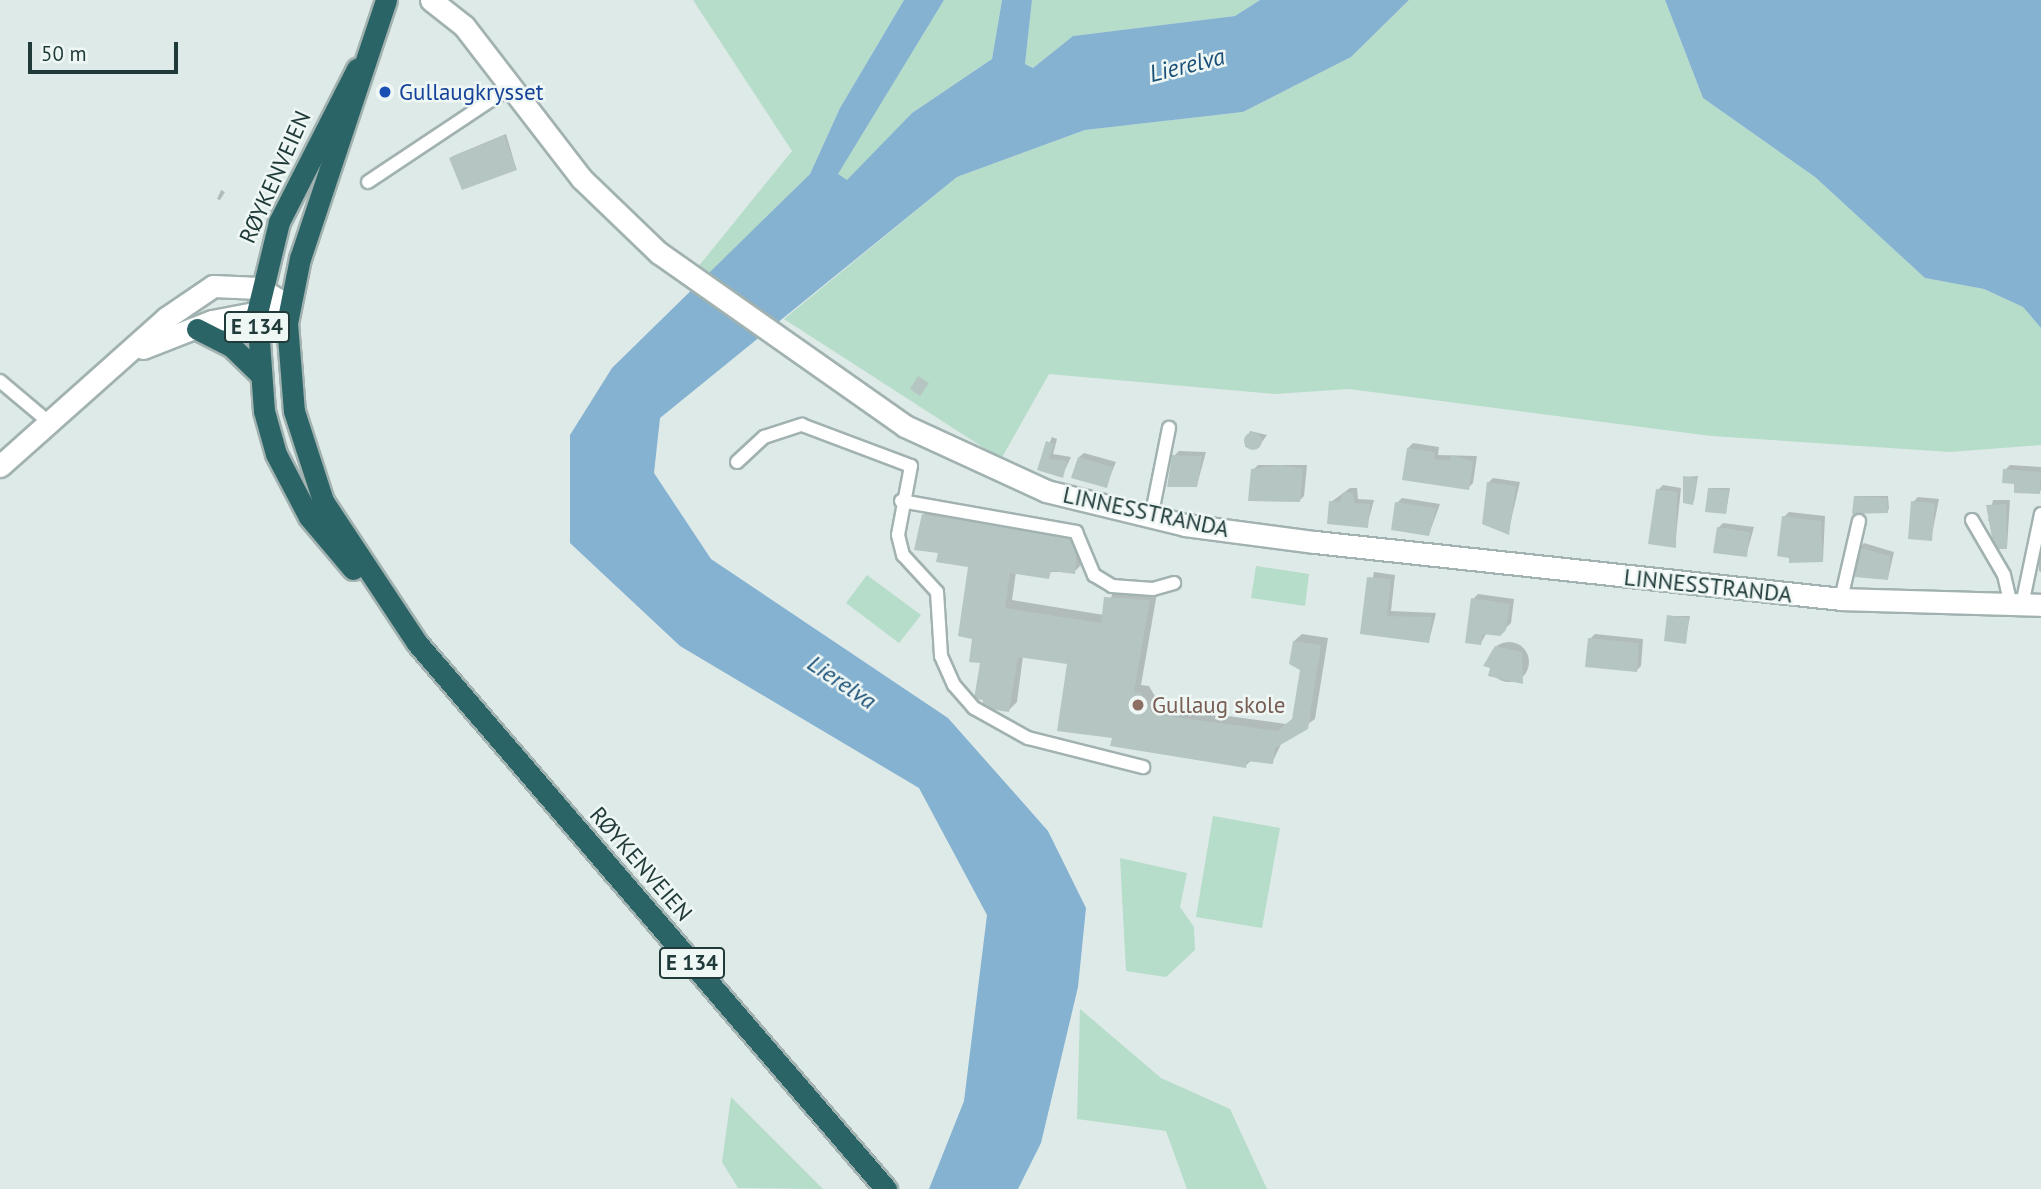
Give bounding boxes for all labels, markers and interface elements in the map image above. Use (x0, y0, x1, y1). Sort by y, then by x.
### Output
scale bar (32, 28, 182, 72)
text: 50 m (41, 40, 87, 67)
water label: Lierelva (1146, 42, 1228, 88)
place label: Gullaugkrysset (399, 78, 543, 106)
marker: Gullaugkrysset (377, 84, 393, 100)
street label: RØYKENVEIEN (234, 107, 316, 247)
road number: E 134 (224, 310, 290, 344)
street label: LINNESSTRANDA (1060, 481, 1232, 543)
street label: LINNESSTRANDA (1623, 563, 1793, 609)
water label: Lierelva (802, 649, 882, 715)
place label: Gullaug skole (1152, 691, 1285, 719)
marker: Gullaug skole (1130, 697, 1146, 713)
street label: RØYKENVEIEN (584, 801, 698, 927)
road number: E 134 (659, 946, 725, 981)

